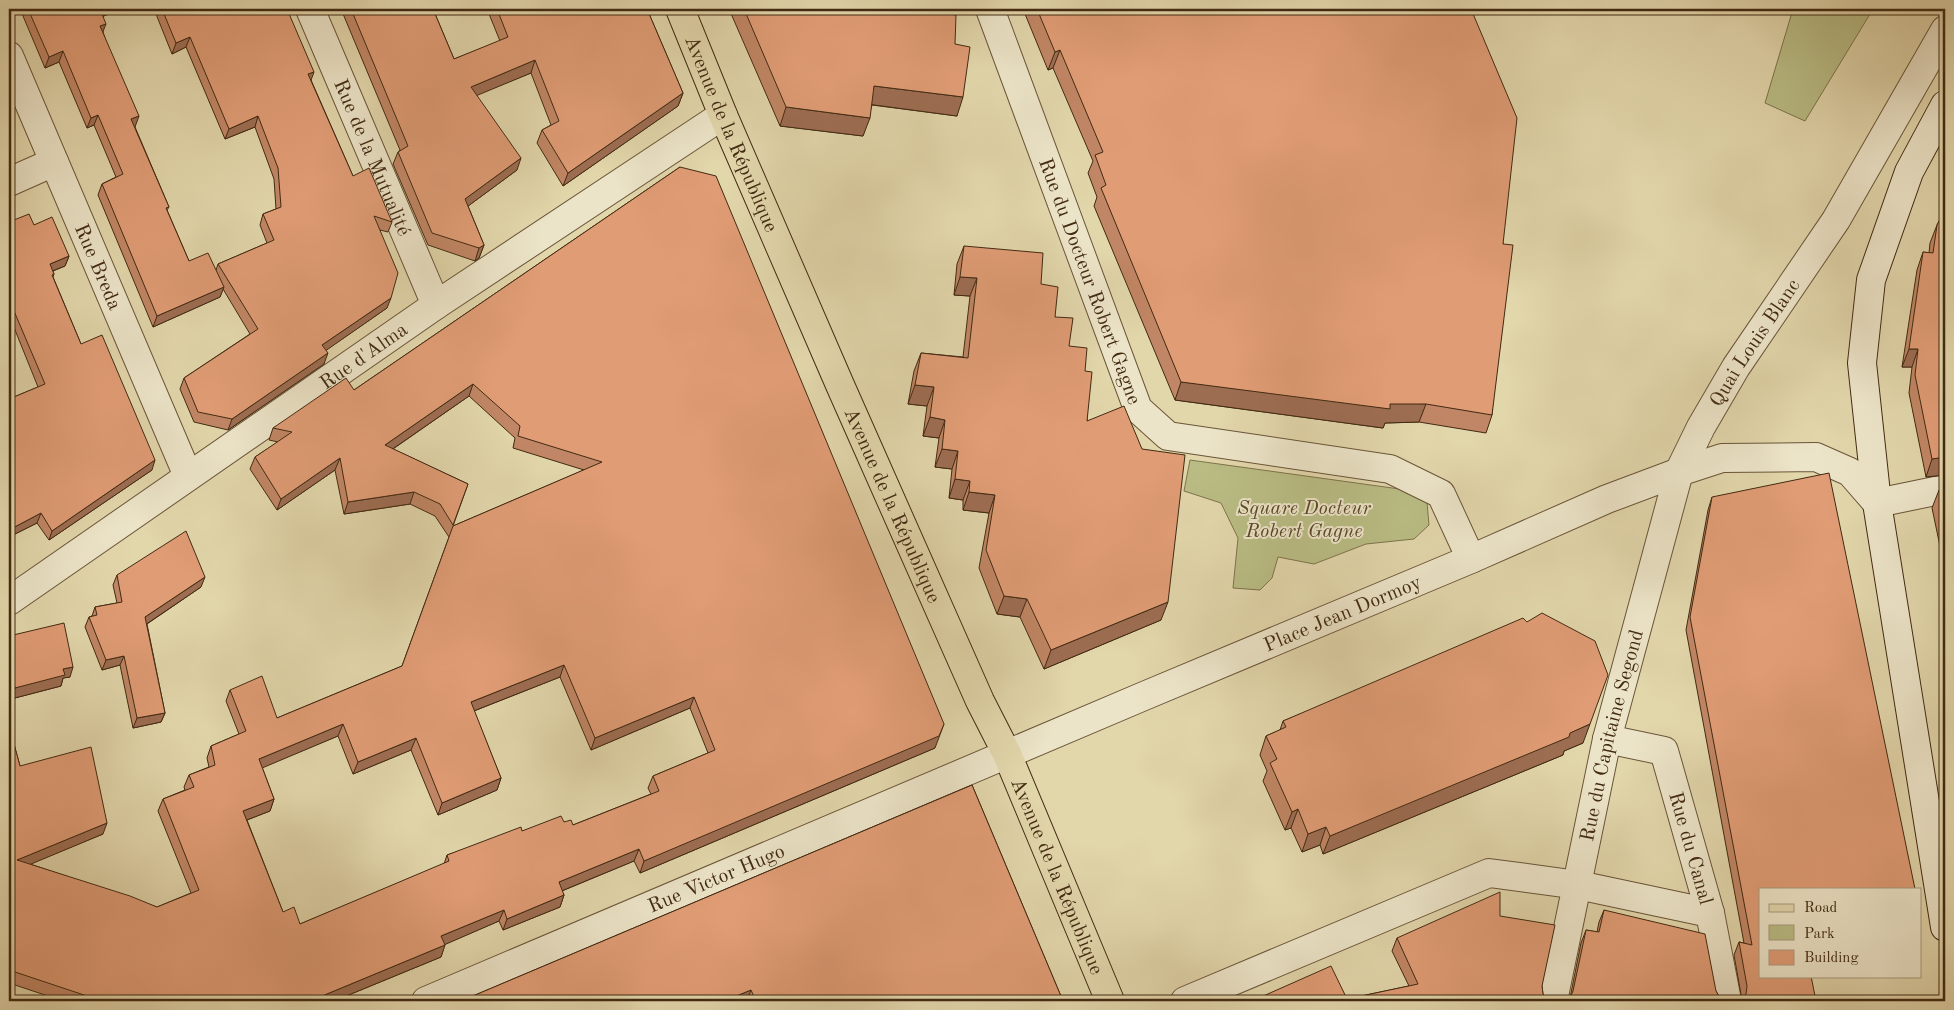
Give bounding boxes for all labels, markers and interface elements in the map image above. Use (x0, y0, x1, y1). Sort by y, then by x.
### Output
street label: Avenue de la République (680, 33, 780, 235)
street label: Rue de la Mutualité (329, 77, 413, 239)
street label: Rue du Docteur Robert Gagne (1034, 156, 1143, 408)
street label: Rue Breda (70, 221, 124, 314)
street label: Quai Louis Blanc (1707, 276, 1805, 411)
street label: Rue d'Alma (317, 320, 412, 394)
street label: Avenue de la République (840, 405, 943, 606)
park label: Square Docteur Robert Gagne (1237, 499, 1371, 542)
street label: Place Jean Dormoy (1261, 573, 1425, 657)
street label: Rue du Capitaine Segond (1578, 628, 1648, 843)
street label: Avenue de la République (1006, 776, 1106, 978)
street label: Rue du Canal (1664, 790, 1715, 907)
street label: Rue Victor Hugo (645, 842, 788, 918)
legend (1759, 888, 1922, 978)
text: Road (1804, 901, 1838, 916)
text: Park (1804, 927, 1835, 942)
text: Building (1804, 951, 1859, 966)

